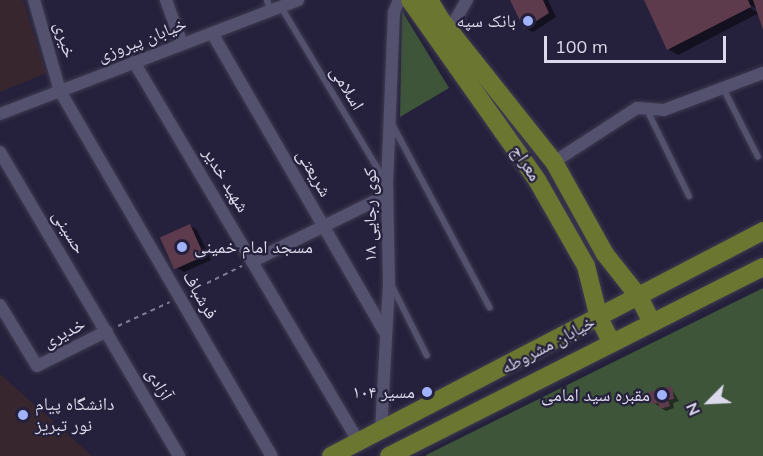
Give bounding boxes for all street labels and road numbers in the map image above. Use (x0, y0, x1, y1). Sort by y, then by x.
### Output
street label: خیابان پیروزی (94, 13, 190, 67)
street label: خیری (50, 20, 80, 60)
street label: اسلامی (325, 62, 369, 114)
street label: معراج (506, 141, 546, 185)
street label: شهید خدیر (198, 144, 254, 216)
street label: شریعتی (292, 145, 336, 201)
street label: کوی رجایی ۱۸ (359, 168, 381, 262)
street label: حسینی (48, 206, 90, 258)
street label: فرشباف (178, 267, 222, 323)
street label: خیابان مشروطه (497, 311, 599, 379)
street label: خدیری (39, 313, 89, 353)
street label: آزادی (141, 364, 177, 404)

